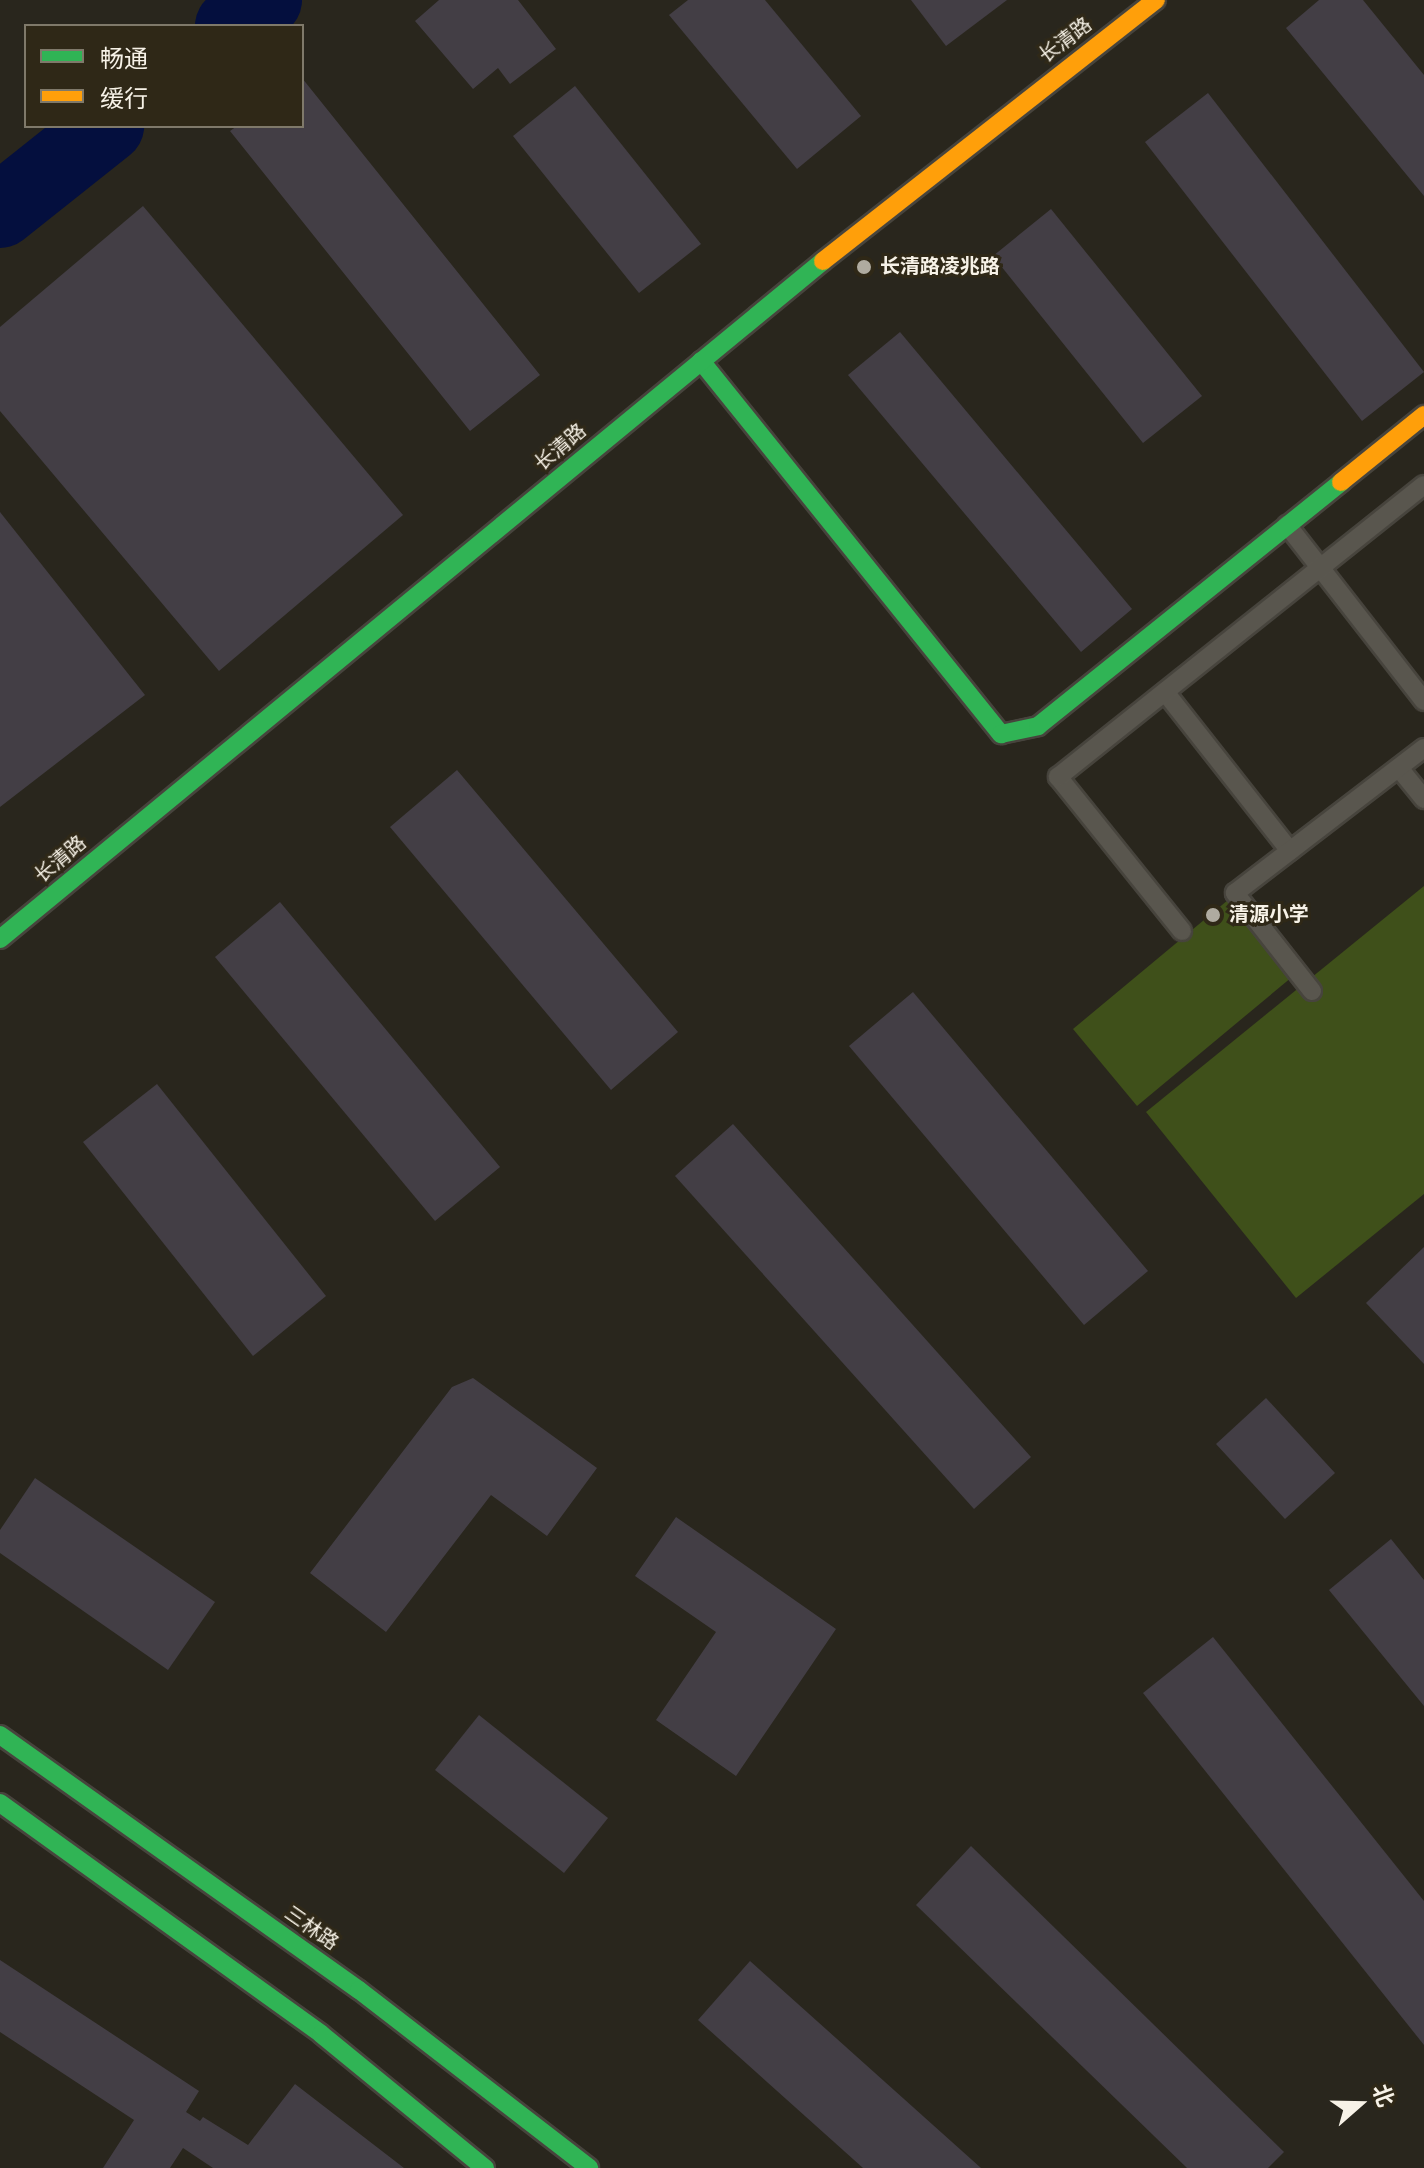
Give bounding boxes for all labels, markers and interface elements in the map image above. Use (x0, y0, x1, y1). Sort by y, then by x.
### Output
street label: 长清路 (1035, 13, 1097, 69)
legend (24, 24, 304, 128)
text: 畅通 (100, 45, 148, 74)
text: 缓行 (100, 85, 148, 114)
place label: 长清路凌兆路 (880, 255, 1000, 279)
marker: 长清路凌兆路 (855, 258, 873, 276)
street label: 长清路 (530, 420, 592, 476)
street label: 长清路 (30, 832, 92, 888)
place label: 清源小学 (1229, 903, 1309, 927)
marker: 清源小学 (1204, 906, 1222, 924)
street label: 三林路 (280, 1902, 342, 1956)
north arrow (1320, 2064, 1400, 2144)
text: 北 (1367, 2081, 1399, 2111)

